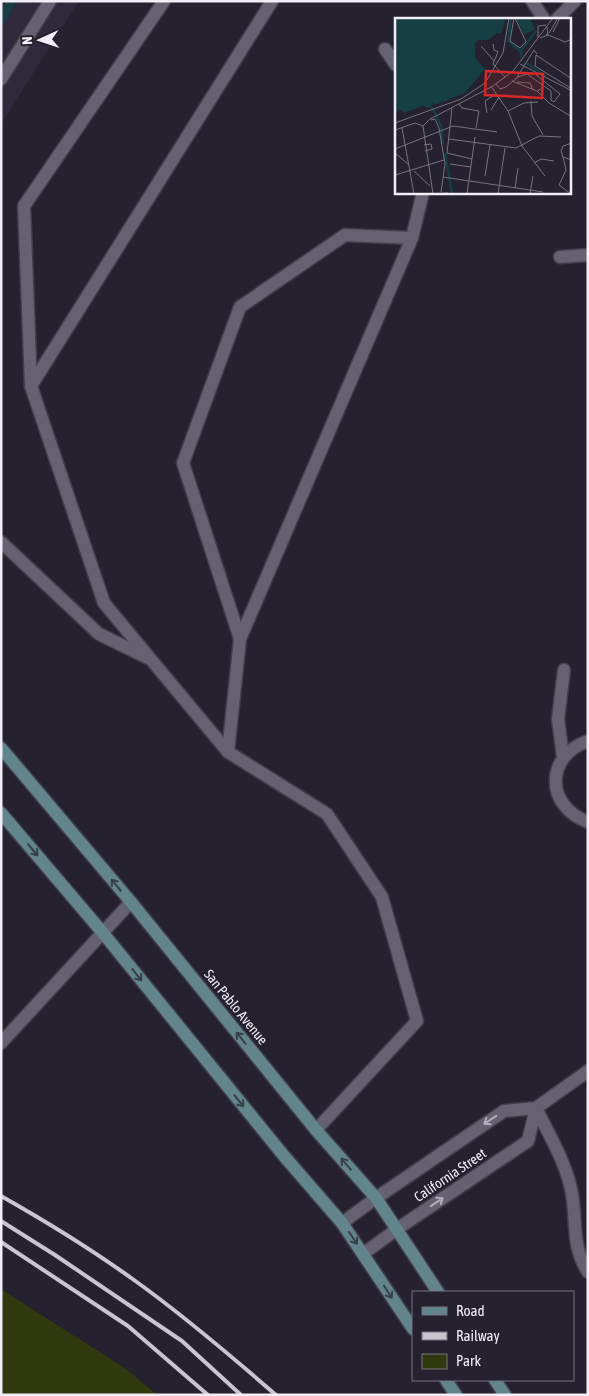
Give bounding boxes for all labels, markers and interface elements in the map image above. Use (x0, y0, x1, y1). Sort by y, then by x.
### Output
north arrow (15, 15, 65, 65)
inset map (395, 18, 572, 194)
text: N (19, 36, 35, 45)
one-way arrow (27, 843, 38, 856)
one-way arrow (111, 878, 122, 891)
street label: San Pablo Avenue (201, 966, 271, 1048)
one-way arrow (131, 968, 142, 981)
one-way arrow (236, 1031, 247, 1044)
one-way arrow (234, 1094, 245, 1107)
one-way arrow (483, 1115, 497, 1125)
street label: California Street (411, 1145, 489, 1205)
one-way arrow (340, 1157, 352, 1170)
one-way arrow (430, 1197, 444, 1207)
one-way arrow (348, 1231, 358, 1245)
one-way arrow (383, 1284, 393, 1298)
legend (412, 1291, 574, 1381)
text: Road (456, 1302, 485, 1319)
text: Railway (456, 1327, 500, 1344)
text: Park (456, 1352, 481, 1369)

